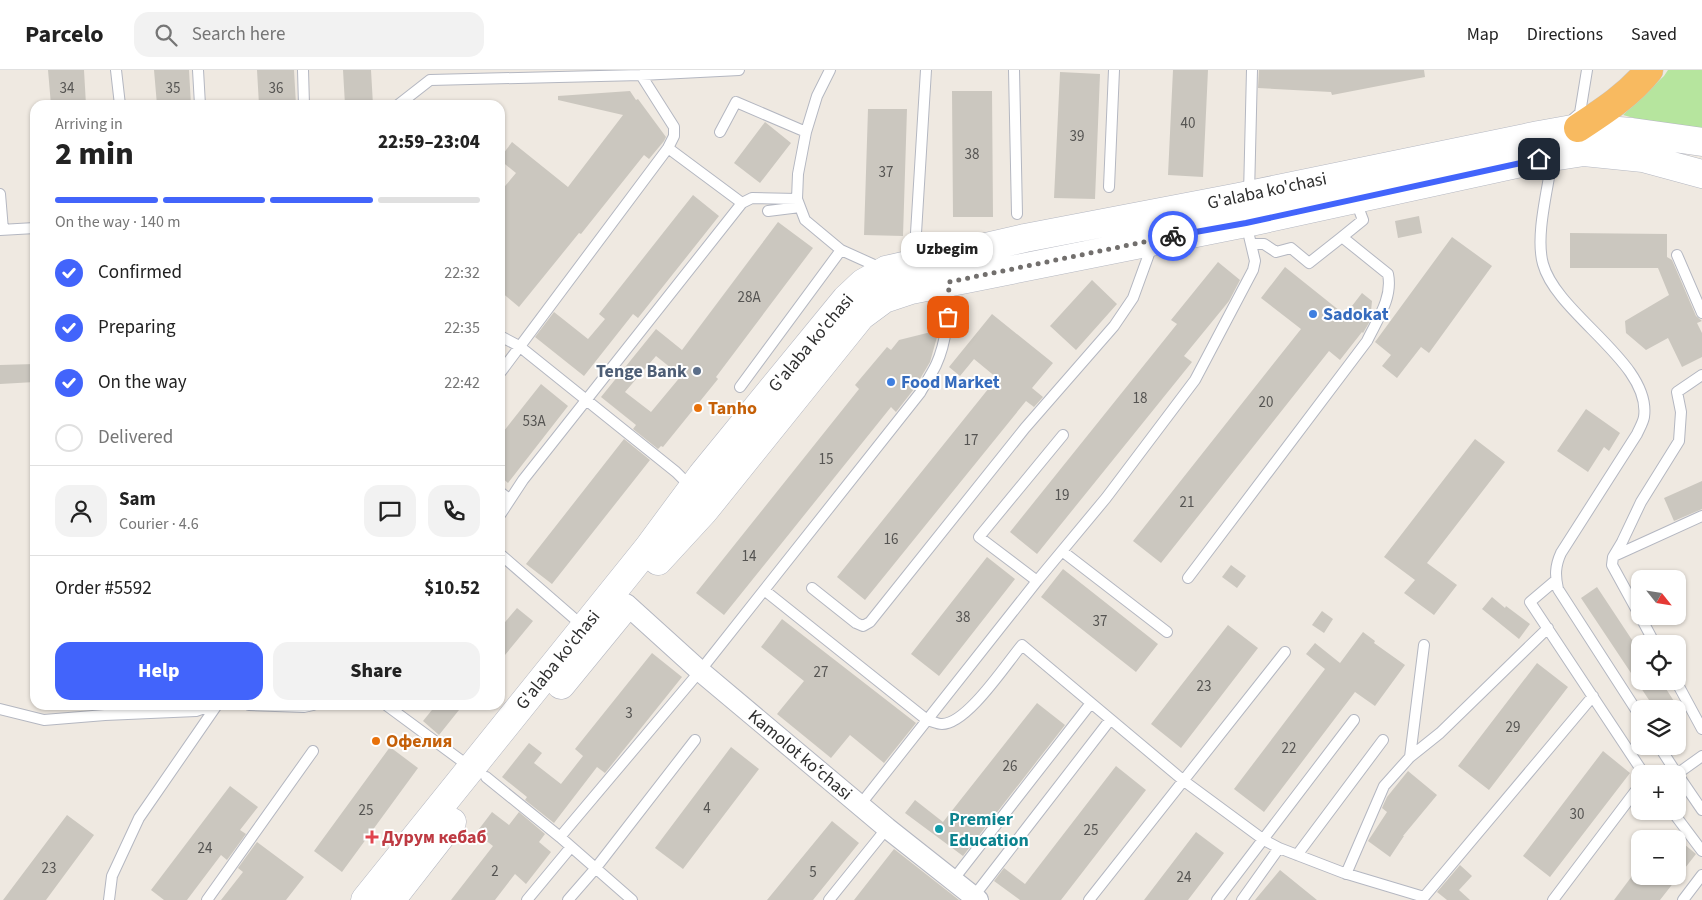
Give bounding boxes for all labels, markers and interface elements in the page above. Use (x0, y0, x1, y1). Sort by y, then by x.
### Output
search box (134, 12, 484, 57)
text: Parcelo (25, 17, 104, 52)
icon: search (152, 21, 180, 49)
text: Search here (192, 21, 285, 48)
text: Map (1467, 22, 1499, 47)
text: Directions (1527, 22, 1603, 47)
text: Saved (1631, 22, 1677, 47)
house number: 34 (60, 78, 75, 99)
house number: 35 (166, 78, 180, 99)
house number: 36 (269, 78, 283, 99)
text: Arriving in (55, 113, 123, 135)
house number: 40 (1181, 113, 1195, 134)
house number: 39 (1070, 126, 1084, 147)
text: 22:59–23:04 (378, 129, 480, 156)
text: 2 min (55, 131, 134, 177)
pin (1518, 138, 1560, 180)
house number: 38 (965, 144, 979, 165)
icon: home (1525, 145, 1553, 173)
house number: 37 (879, 162, 893, 183)
street label: G'alaba ko'chasi (1205, 166, 1329, 216)
text: On the way · 140 m (55, 211, 180, 233)
courier (1148, 211, 1198, 261)
icon: bike (1159, 222, 1187, 250)
callout: Uzbegim (902, 232, 994, 267)
text: Uzbegim (916, 238, 978, 260)
icon: check (55, 259, 83, 287)
text: Confirmed (98, 259, 182, 286)
text: 22:32 (444, 262, 480, 284)
house number: 28A (737, 287, 761, 308)
street label: G'alaba ko'chasi (762, 288, 860, 398)
pin (927, 296, 969, 338)
place label: Sadokat (1323, 302, 1389, 327)
icon: bag (934, 303, 962, 331)
marker: Sadokat (1307, 308, 1319, 320)
icon: check (55, 314, 83, 342)
text: Preparing (98, 314, 176, 341)
text: 22:35 (444, 317, 480, 339)
place label: Tenge Bank (596, 359, 687, 384)
marker: Tenge Bank (691, 365, 703, 377)
icon: check (55, 369, 83, 397)
text: On the way (98, 369, 187, 396)
place label: Food Market (901, 370, 1000, 395)
text: 22:42 (444, 372, 480, 394)
marker: Food Market (885, 376, 897, 388)
house number: 18 (1133, 388, 1147, 409)
house number: 20 (1259, 392, 1273, 413)
place label: Tanho (708, 396, 757, 421)
marker: Tanho (692, 402, 704, 414)
house number: 53A (522, 411, 546, 432)
text: Delivered (98, 424, 173, 451)
house number: 17 (964, 430, 978, 451)
house number: 15 (819, 449, 833, 470)
button: person (55, 485, 107, 537)
button: chat (364, 485, 416, 537)
button: phone (428, 485, 480, 537)
house number: 19 (1055, 485, 1069, 506)
text: Sam (119, 486, 156, 513)
house number: 21 (1180, 492, 1194, 513)
text: Courier · 4.6 (119, 513, 199, 535)
house number: 16 (884, 529, 898, 550)
house number: 14 (742, 546, 757, 567)
north arrow (1631, 570, 1686, 625)
map controls (1631, 570, 1686, 885)
text: Order #5592 (55, 575, 152, 602)
text: $10.52 (424, 575, 480, 602)
street label: G'alaba ko'chasi (510, 605, 606, 715)
house number: 38 (956, 607, 970, 628)
house number: 37 (1093, 611, 1107, 632)
button: locate (1631, 635, 1686, 690)
button: Help (55, 642, 263, 700)
button: Share (273, 642, 480, 700)
house number: 27 (814, 662, 828, 683)
house number: 23 (1197, 676, 1211, 697)
button: layers (1631, 700, 1686, 755)
house number: 3 (625, 703, 633, 724)
street label: Kamolot koʻchasi (743, 704, 857, 806)
house number: 29 (1506, 717, 1520, 738)
place label: Офелия (386, 729, 452, 754)
marker: Офелия (370, 735, 382, 747)
house number: 22 (1282, 738, 1296, 759)
house number: 26 (1003, 756, 1017, 777)
button: + (1631, 765, 1686, 820)
house number: 4 (703, 798, 711, 819)
house number: 25 (359, 800, 373, 821)
house number: 30 (1570, 804, 1584, 825)
place label: Premier Education (949, 807, 1029, 853)
house number: 25 (1084, 820, 1098, 841)
marker: Premier Education (933, 823, 945, 835)
place label: Дурум кебаб (382, 825, 487, 850)
button: − (1631, 830, 1686, 885)
marker: Дурум кебаб (366, 831, 378, 843)
house number: 24 (198, 838, 213, 859)
house number: 23 (42, 858, 56, 879)
house number: 2 (491, 861, 499, 882)
house number: 5 (809, 862, 817, 883)
house number: 24 (1177, 867, 1192, 888)

